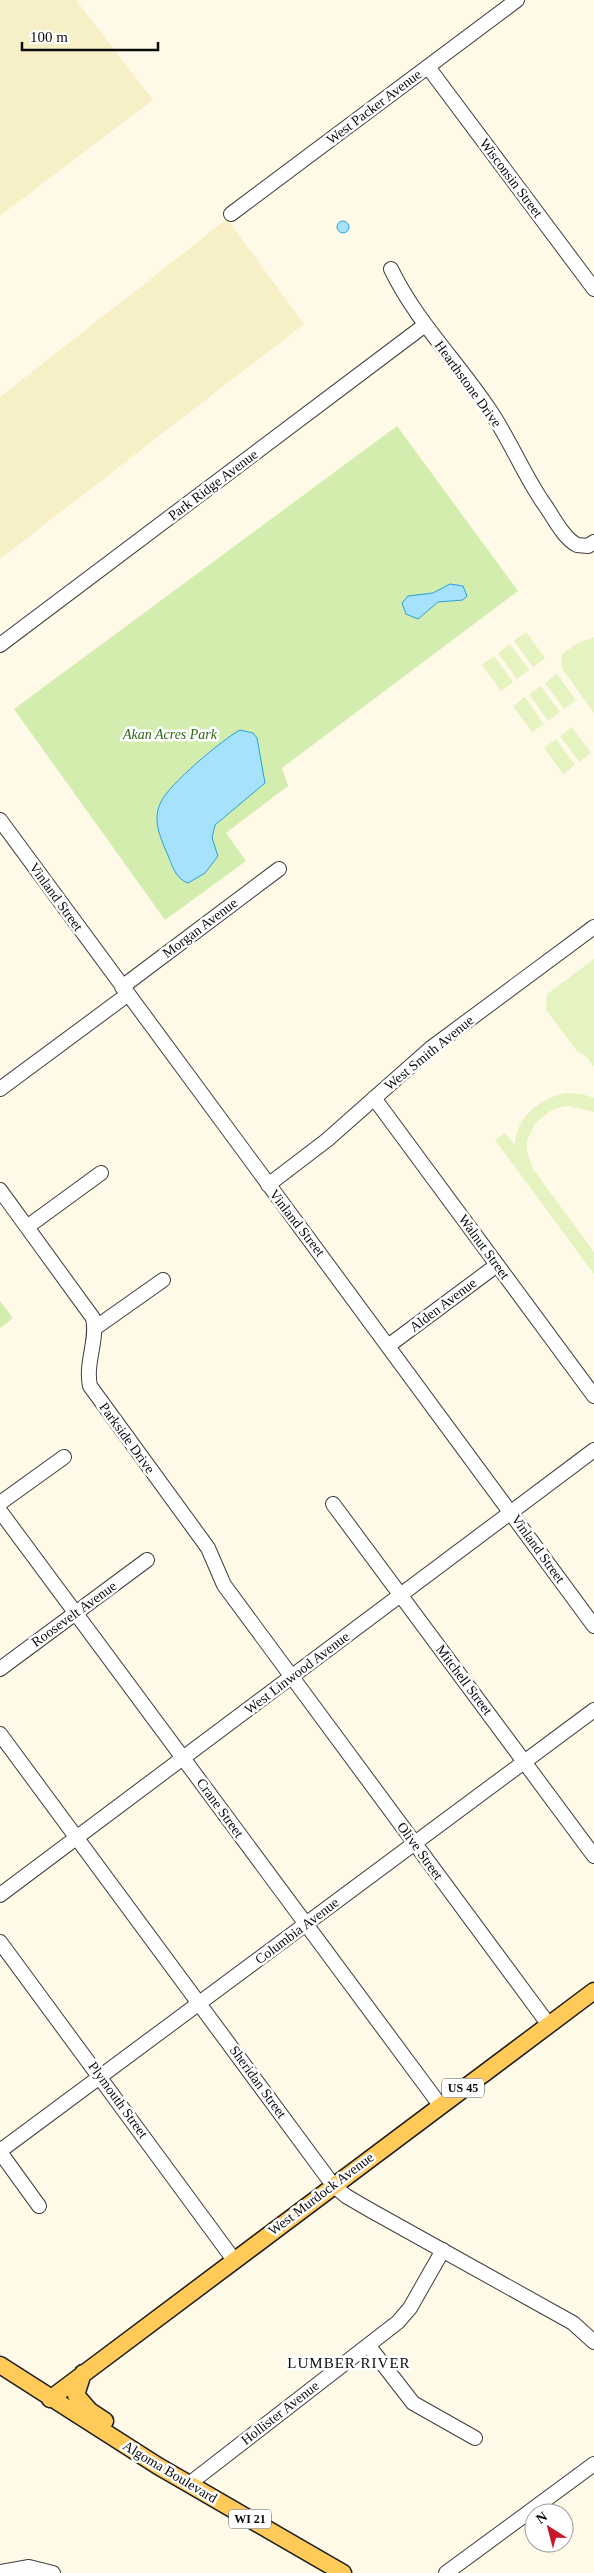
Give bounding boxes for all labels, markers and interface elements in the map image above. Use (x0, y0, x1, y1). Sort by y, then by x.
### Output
scale bar (22, 20, 159, 52)
text: 100 m (30, 29, 68, 45)
street label: West Packer Avenue (324, 67, 424, 147)
street label: Wisconsin Street (477, 136, 546, 220)
street label: Hearthstone Drive (432, 338, 504, 430)
street label: Park Ridge Avenue (165, 447, 261, 523)
park label: Akan Acres Park (122, 727, 218, 742)
street label: Vinland Street (26, 860, 86, 934)
street label: Morgan Avenue (160, 895, 240, 961)
street label: West Smith Avenue (382, 1013, 476, 1093)
street label: Vinland Street (266, 1187, 328, 1259)
street label: Walnut Street (456, 1212, 513, 1282)
street label: Alden Avenue (407, 1275, 479, 1335)
street label: Parkside Drive (96, 1400, 158, 1476)
street label: Vinland Street (508, 1512, 568, 1586)
street label: Roosevelt Avenue (29, 1578, 119, 1650)
street label: West Linwood Avenue (242, 1629, 352, 1717)
street label: Mitchell Street (433, 1642, 495, 1718)
street label: Crane Street (193, 1775, 247, 1841)
street label: Olive Street (394, 1819, 446, 1883)
street label: Columbia Avenue (252, 1895, 342, 1967)
street label: Sheridan Street (227, 2043, 289, 2121)
street label: Plymouth Street (85, 2059, 151, 2141)
road number: US 45 (442, 2078, 484, 2098)
street label: West Murdock Avenue (265, 2150, 377, 2238)
district label: LUMBER RIVER (287, 2355, 411, 2371)
street label: Hollister Avenue (238, 2378, 322, 2448)
street label: Algoma Boulevard (120, 2438, 220, 2506)
north arrow (524, 2503, 574, 2553)
text: N (533, 2509, 550, 2527)
road number: WI 21 (229, 2510, 271, 2528)

